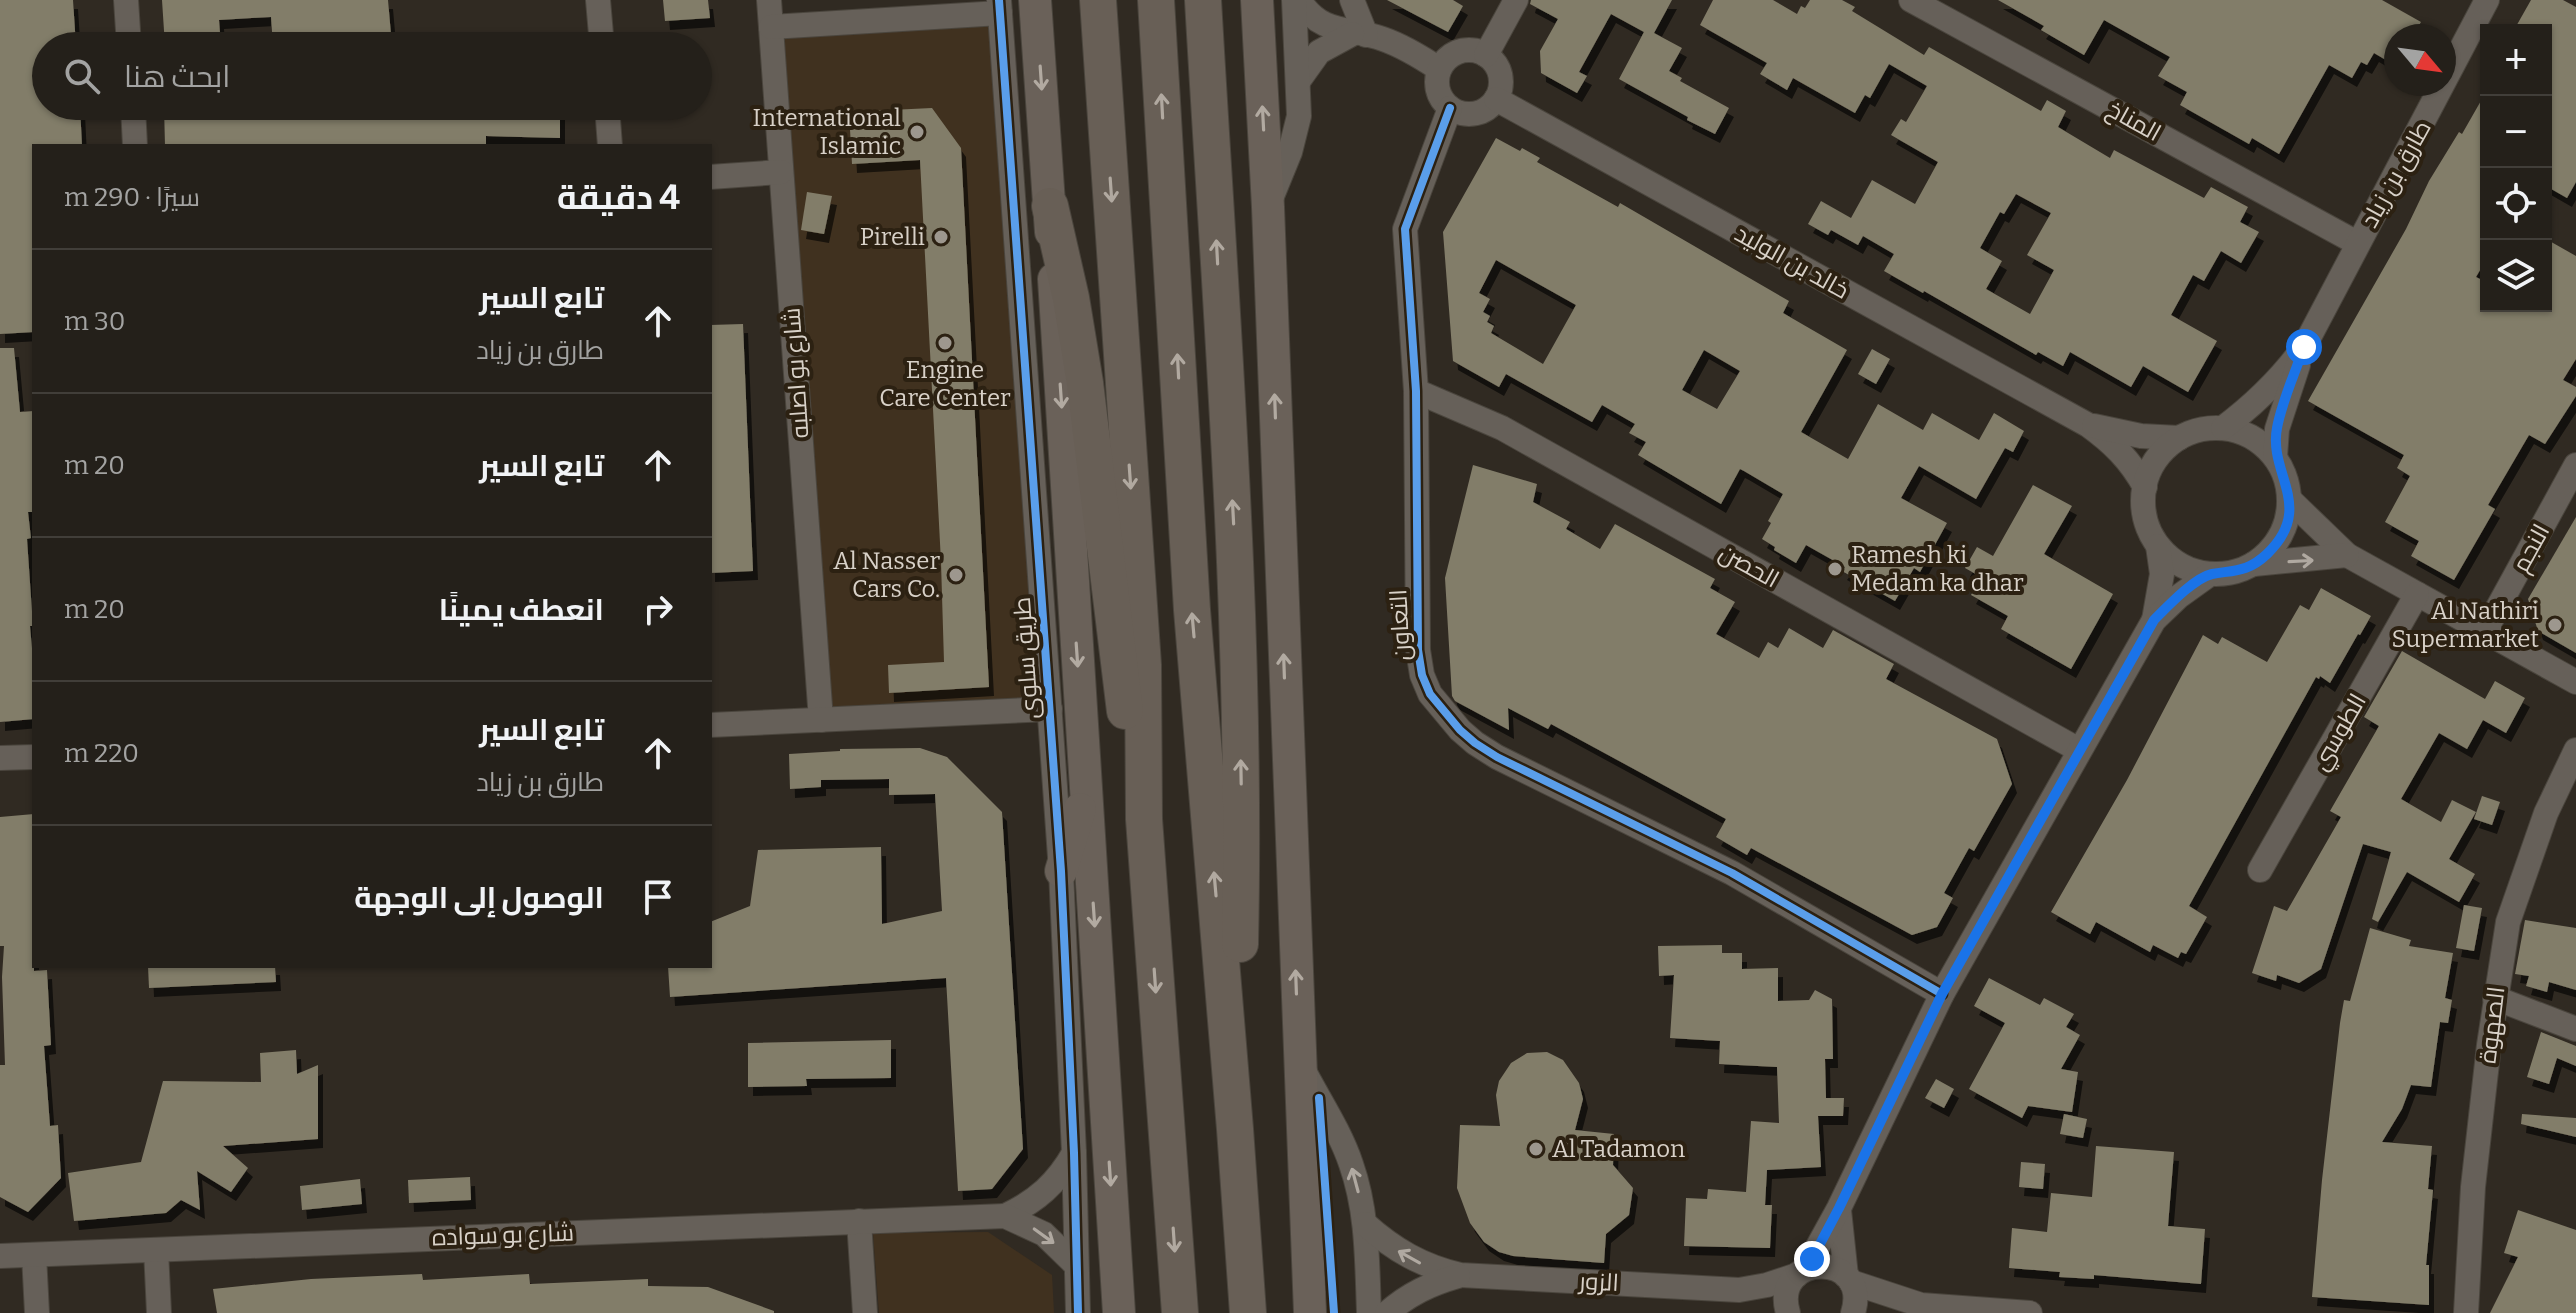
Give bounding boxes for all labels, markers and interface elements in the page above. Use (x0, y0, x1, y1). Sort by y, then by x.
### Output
north arrow (2384, 24, 2456, 96)
map controls (2480, 24, 2552, 312)
button: + (2480, 24, 2552, 96)
search box (32, 32, 712, 120)
icon: search (60, 54, 104, 98)
text: ابحث هنا (124, 59, 230, 95)
one-way arrow (1034, 64, 1049, 91)
one-way arrow (1154, 93, 1169, 120)
street label: المناخ (2101, 95, 2166, 149)
button: − (2480, 96, 2552, 168)
place label: International Islamic (752, 104, 901, 160)
one-way arrow (1256, 106, 1271, 132)
street label: طارق بن زياد (2355, 116, 2438, 233)
marker: International Islamic (908, 123, 926, 141)
button: locate (2480, 168, 2552, 240)
one-way arrow (1104, 176, 1119, 203)
text: 4 دقيقة (557, 177, 680, 218)
text: سيرًا · 290 m (64, 182, 200, 213)
street label: خالد بن الوليد (1730, 219, 1854, 305)
place label: Pirelli (860, 223, 925, 251)
marker: Pirelli (932, 228, 950, 246)
one-way arrow (1210, 239, 1225, 266)
button: layers (2480, 240, 2552, 312)
text: تابع السير (479, 280, 604, 316)
icon: ahead (636, 299, 680, 343)
text: 30 m (64, 306, 126, 337)
street label: شارع بو اصلبه (777, 307, 817, 439)
route start (2286, 329, 2322, 365)
marker: Engine Care Center (936, 334, 954, 352)
text: طارق بن زياد (476, 335, 604, 366)
one-way arrow (1170, 353, 1185, 380)
place label: Engine Care Center (879, 356, 1011, 412)
one-way arrow (1054, 382, 1069, 409)
one-way arrow (1268, 393, 1283, 420)
icon: ahead (636, 443, 680, 487)
text: تابع السير (479, 448, 604, 484)
text: 20 m (64, 450, 125, 481)
one-way arrow (1123, 463, 1138, 490)
one-way arrow (1225, 499, 1240, 526)
street label: النجم (2507, 519, 2557, 578)
street label: الحصن (1714, 538, 1784, 594)
place label: Ramesh ki Medam ka dhar (1851, 541, 2024, 597)
place label: Al Nasser Cars Co. (833, 547, 940, 603)
one-way arrow (2287, 553, 2314, 568)
marker: Ramesh ki Medam ka dhar (1826, 560, 1844, 578)
marker: Al Nasser Cars Co. (947, 566, 965, 584)
icon: right (636, 587, 680, 631)
street label: التعاون (1384, 589, 1416, 661)
text: انعطف يمينًا (439, 592, 604, 628)
text: 20 m (64, 594, 125, 625)
street label: طريق سلوى (1008, 596, 1045, 720)
place label: Al Nathiri Supermarket (2392, 597, 2539, 653)
one-way arrow (1186, 612, 1201, 639)
marker: Al Nathiri Supermarket (2546, 616, 2564, 634)
one-way arrow (1070, 641, 1085, 668)
one-way arrow (1277, 653, 1292, 680)
street label: الطوسي (2306, 689, 2375, 777)
text: تابع السير (479, 712, 604, 748)
icon: ahead (636, 731, 680, 775)
text: 220 m (64, 738, 139, 769)
one-way arrow (1233, 759, 1249, 786)
text: طارق بن زياد (476, 767, 604, 798)
one-way arrow (1207, 871, 1222, 898)
icon: arrive (636, 875, 680, 919)
text: الوصول إلى الوجهة (354, 880, 604, 916)
one-way arrow (1086, 901, 1101, 928)
one-way arrow (1148, 967, 1163, 994)
one-way arrow (1288, 969, 1303, 996)
street label: الصهوة (2473, 985, 2511, 1065)
place label: Al Tadamon (1552, 1135, 1685, 1163)
marker: Al Tadamon (1527, 1140, 1545, 1158)
one-way arrow (1103, 1160, 1118, 1187)
one-way arrow (1347, 1168, 1362, 1194)
street label: شارع بو سواده (431, 1219, 575, 1253)
one-way arrow (1167, 1226, 1182, 1253)
one-way arrow (1032, 1228, 1054, 1244)
route end (1794, 1241, 1830, 1277)
one-way arrow (1398, 1248, 1421, 1264)
street label: الزور (1576, 1267, 1620, 1297)

